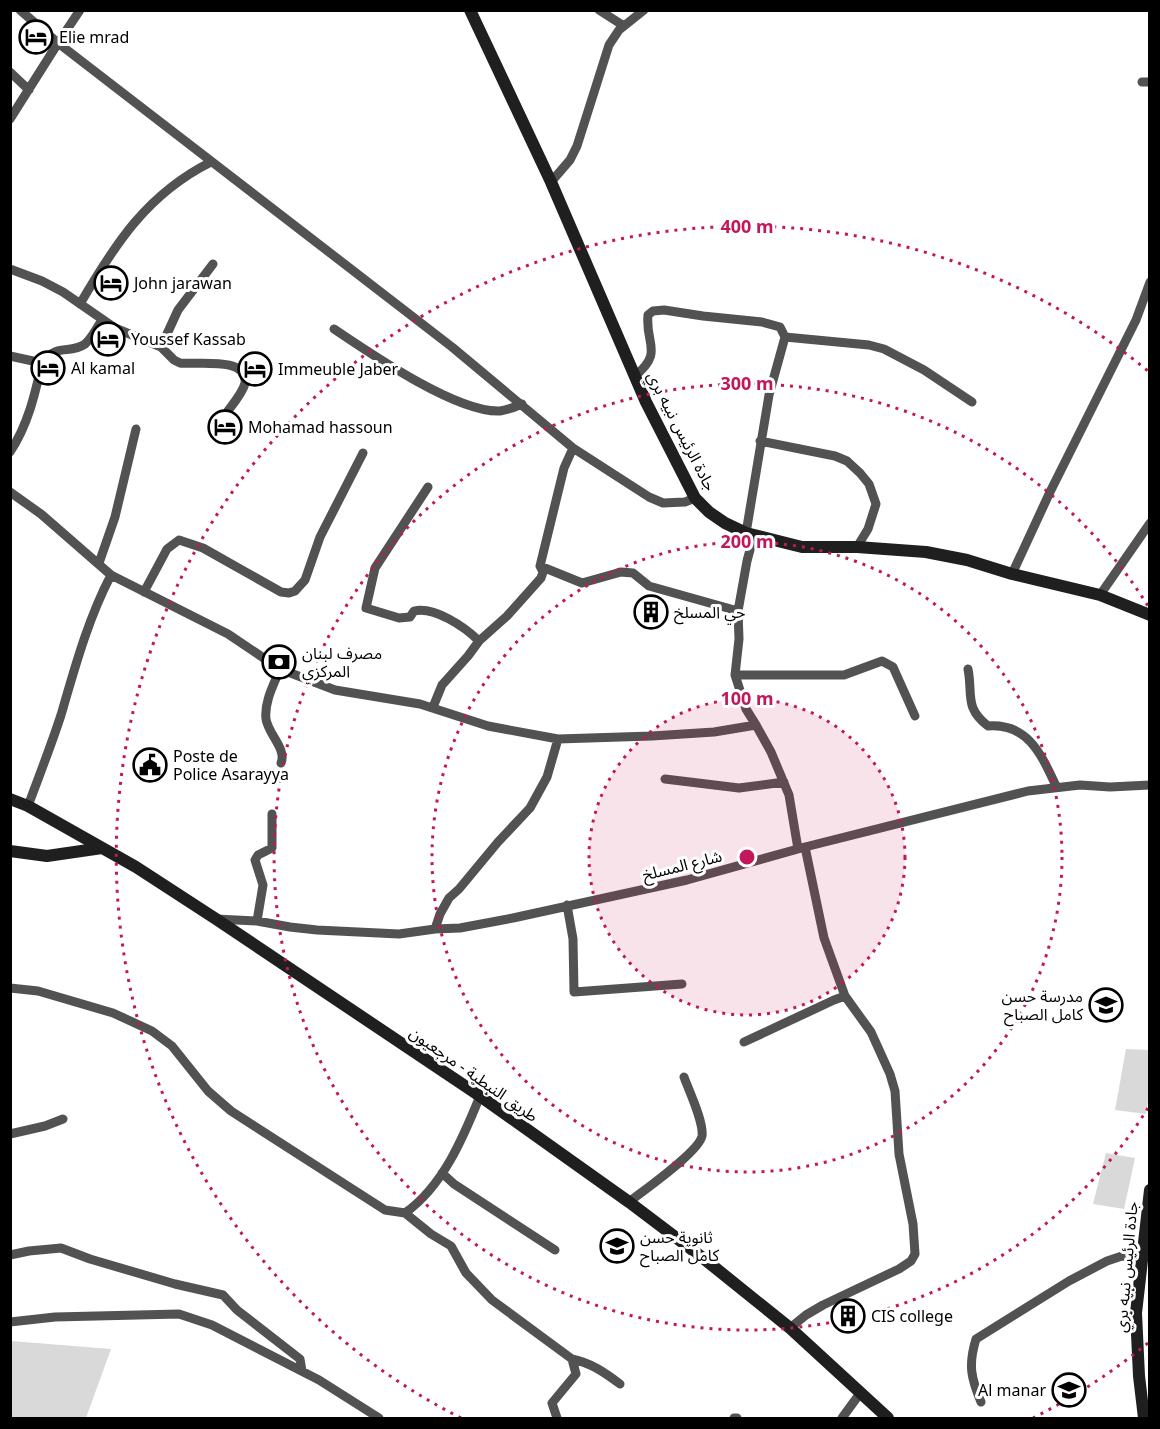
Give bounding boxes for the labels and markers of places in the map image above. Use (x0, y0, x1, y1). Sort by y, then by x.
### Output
hotel icon: Elie mrad (18, 19, 54, 55)
place label: Elie mrad (59, 26, 129, 48)
hotel icon: John jarawan (93, 265, 129, 301)
place label: John jarawan (132, 272, 232, 294)
hotel icon: Youssef Kassab (90, 321, 126, 357)
place label: Youssef Kassab (131, 328, 246, 350)
hotel icon: Al kamal (30, 350, 66, 386)
hotel icon: Immeuble Jaber (237, 351, 273, 387)
place label: Al kamal (71, 357, 135, 379)
place label: Immeuble Jaber (278, 358, 399, 380)
hotel icon: Mohamad hassoun (207, 409, 243, 445)
place label: Mohamad hassoun (248, 416, 393, 438)
building icon: حي المسلخ (633, 594, 669, 630)
place label: حي المسلخ (674, 601, 745, 625)
place label: مصرف لبنان المركزي (302, 642, 382, 684)
bank icon: مصرف لبنان المركزي (261, 644, 297, 680)
place label: Poste de Police Asarayya (173, 745, 289, 785)
public building icon: Poste de Police Asarayya (132, 747, 168, 783)
centre of rings (737, 847, 757, 867)
place label: مدرسة حسن كامل الصباح (1002, 985, 1083, 1027)
school or university icon: مدرسة حسن كامل الصباح (1088, 987, 1124, 1023)
place label: ثانوية حسن كامل الصباح (640, 1226, 719, 1268)
school or university icon: ثانوية حسن كامل الصباح (599, 1228, 635, 1264)
building icon: CIS college (830, 1298, 866, 1334)
place label: CIS college (871, 1305, 953, 1327)
school or university icon: Al manar (1051, 1372, 1087, 1408)
place label: Al manar (978, 1379, 1046, 1401)

